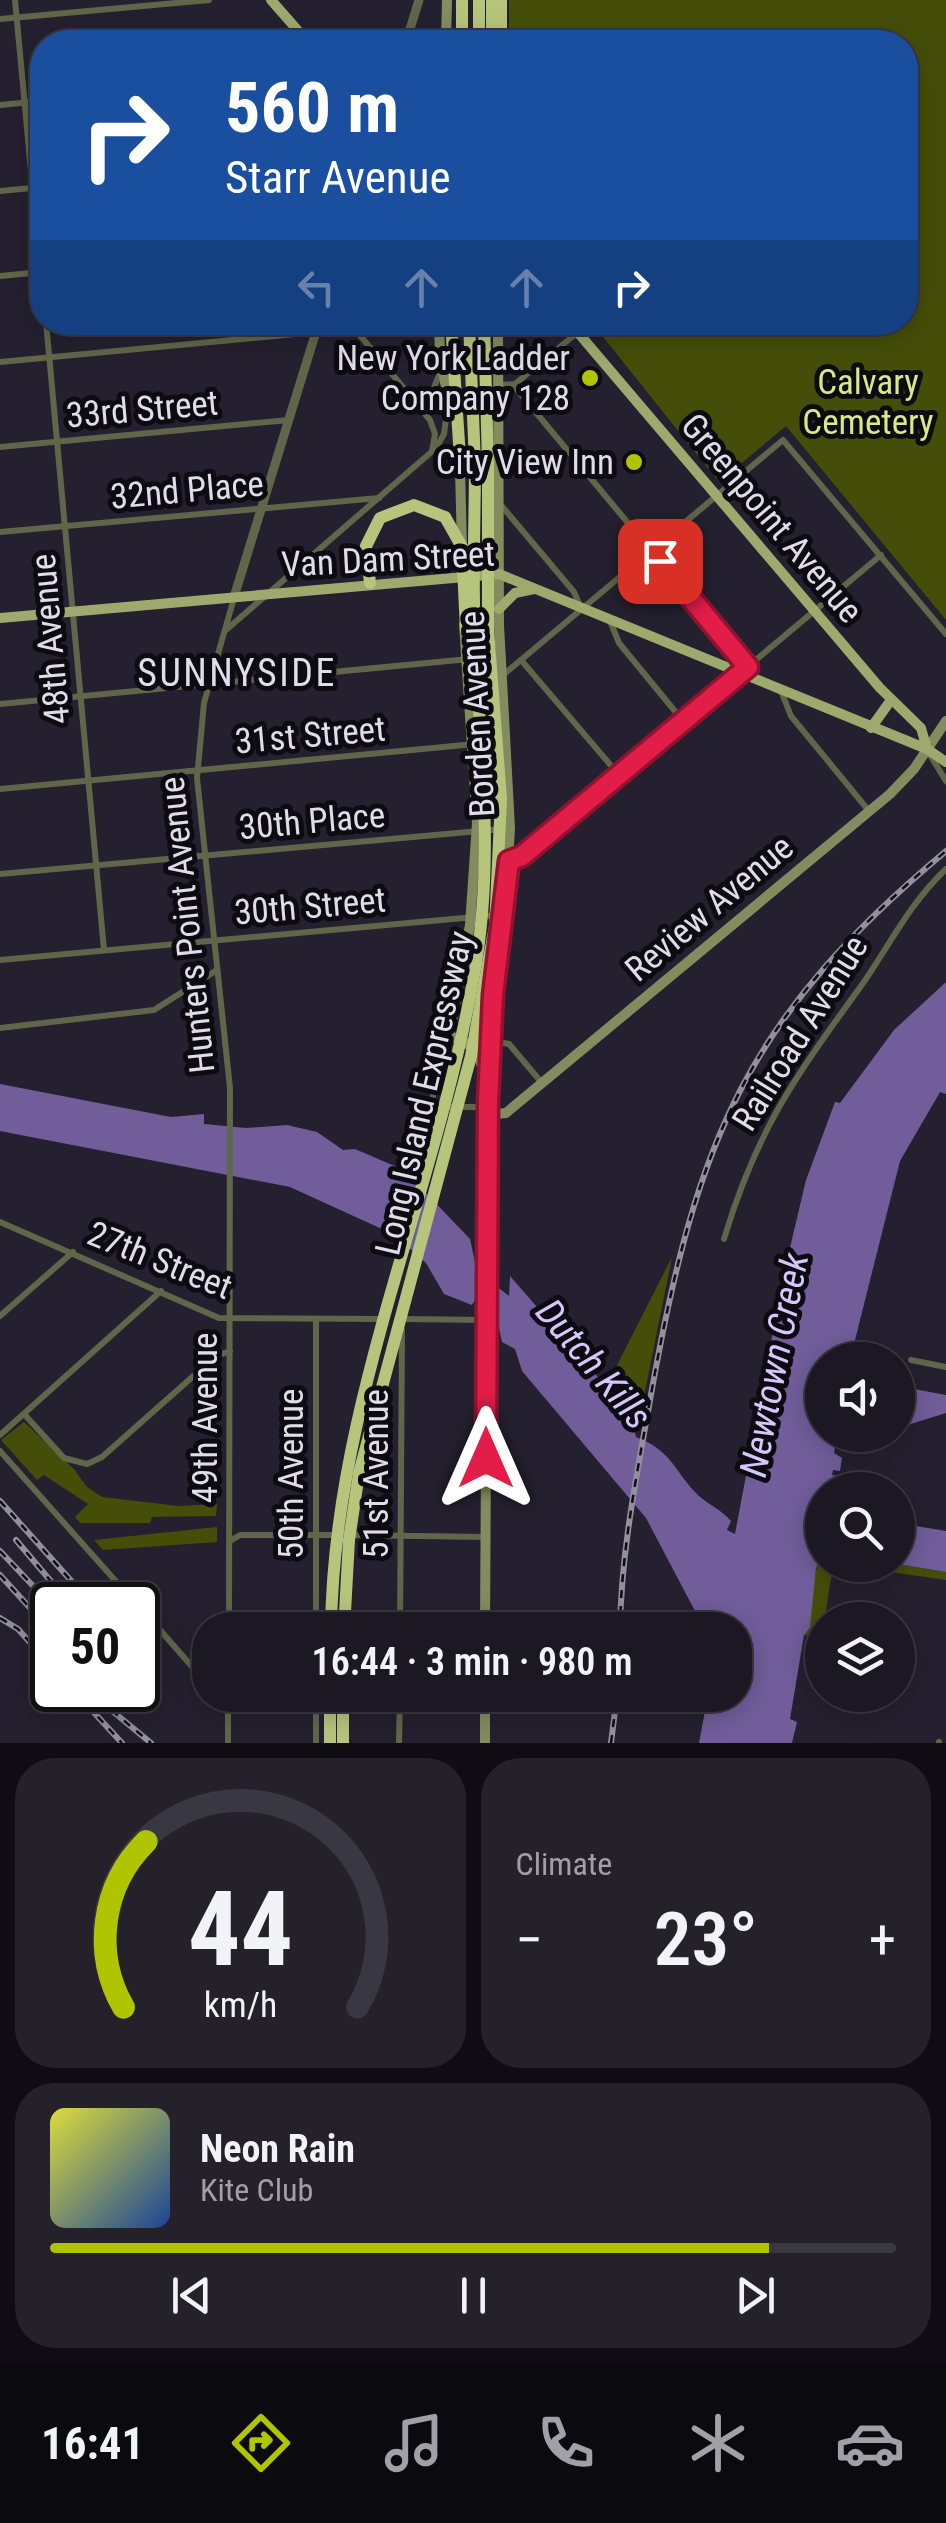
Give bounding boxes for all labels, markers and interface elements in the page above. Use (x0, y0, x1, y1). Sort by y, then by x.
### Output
text: 560 m (225, 67, 399, 149)
icon: right (60, 70, 190, 200)
text: Starr Avenue (225, 151, 451, 204)
icon: left (289, 260, 344, 315)
icon: ahead (394, 260, 449, 315)
icon: ahead (499, 260, 554, 315)
icon: right (604, 260, 659, 315)
place label: New York Ladder Company 128 (337, 338, 570, 419)
park label: Calvary Cemetery (802, 362, 934, 443)
marker: New York Ladder Company 128 (579, 367, 601, 389)
street label: 33rd Street (64, 382, 220, 437)
street label: Greenpoint Avenue (672, 406, 871, 631)
place label: City View Inn (436, 442, 614, 483)
marker: City View Inn (623, 451, 645, 473)
street label: 32nd Place (109, 463, 265, 518)
pin (618, 519, 703, 604)
street label: Van Dam Street (280, 533, 496, 586)
icon: arrive (633, 534, 688, 589)
street label: 48th Avenue (23, 552, 78, 726)
street label: Borden Avenue (452, 610, 503, 818)
district label: SUNNYSIDE (137, 651, 337, 695)
street label: 31st Street (233, 708, 387, 762)
street label: Hunters Point Avenue (152, 775, 223, 1075)
street label: 30th Place (237, 795, 387, 848)
street label: Review Avenue (617, 827, 801, 990)
street label: 30th Street (233, 879, 387, 934)
street label: Long Island Expressway (367, 927, 482, 1259)
street label: Railroad Avenue (724, 928, 877, 1138)
street label: 27th Street (82, 1213, 238, 1308)
water label: Newtown Creek (731, 1248, 817, 1480)
water label: Dutch Kills (527, 1290, 661, 1438)
street label: 49th Avenue (185, 1333, 226, 1503)
map controls (805, 1342, 915, 1712)
button: sound (805, 1342, 915, 1452)
street label: 50th Avenue (271, 1389, 312, 1559)
street label: 51st Avenue (356, 1389, 397, 1559)
position arrow (434, 1406, 538, 1510)
button: search (805, 1472, 915, 1582)
speed limit sign: 50 (30, 1582, 160, 1712)
button: layers (805, 1602, 915, 1712)
text: 16:44 · 3 min · 980 m (312, 1640, 632, 1684)
text: Climate (516, 1845, 612, 1883)
text: 44 (188, 1869, 293, 1990)
text: 23° (654, 1895, 758, 1983)
text: − (516, 1908, 543, 1972)
text: + (869, 1908, 896, 1972)
text: km/h (203, 1984, 277, 2026)
text: Neon Rain (200, 2127, 355, 2171)
text: Kite Club (200, 2171, 313, 2209)
icon: previous (164, 2268, 219, 2323)
icon: pause (446, 2268, 501, 2323)
icon: next (728, 2268, 783, 2323)
icon: directions (226, 2408, 296, 2478)
icon: music (379, 2408, 449, 2478)
icon: phone (531, 2408, 601, 2478)
icon: climate (683, 2408, 753, 2478)
icon: car (835, 2408, 905, 2478)
text: 16:41 (41, 2417, 144, 2470)

